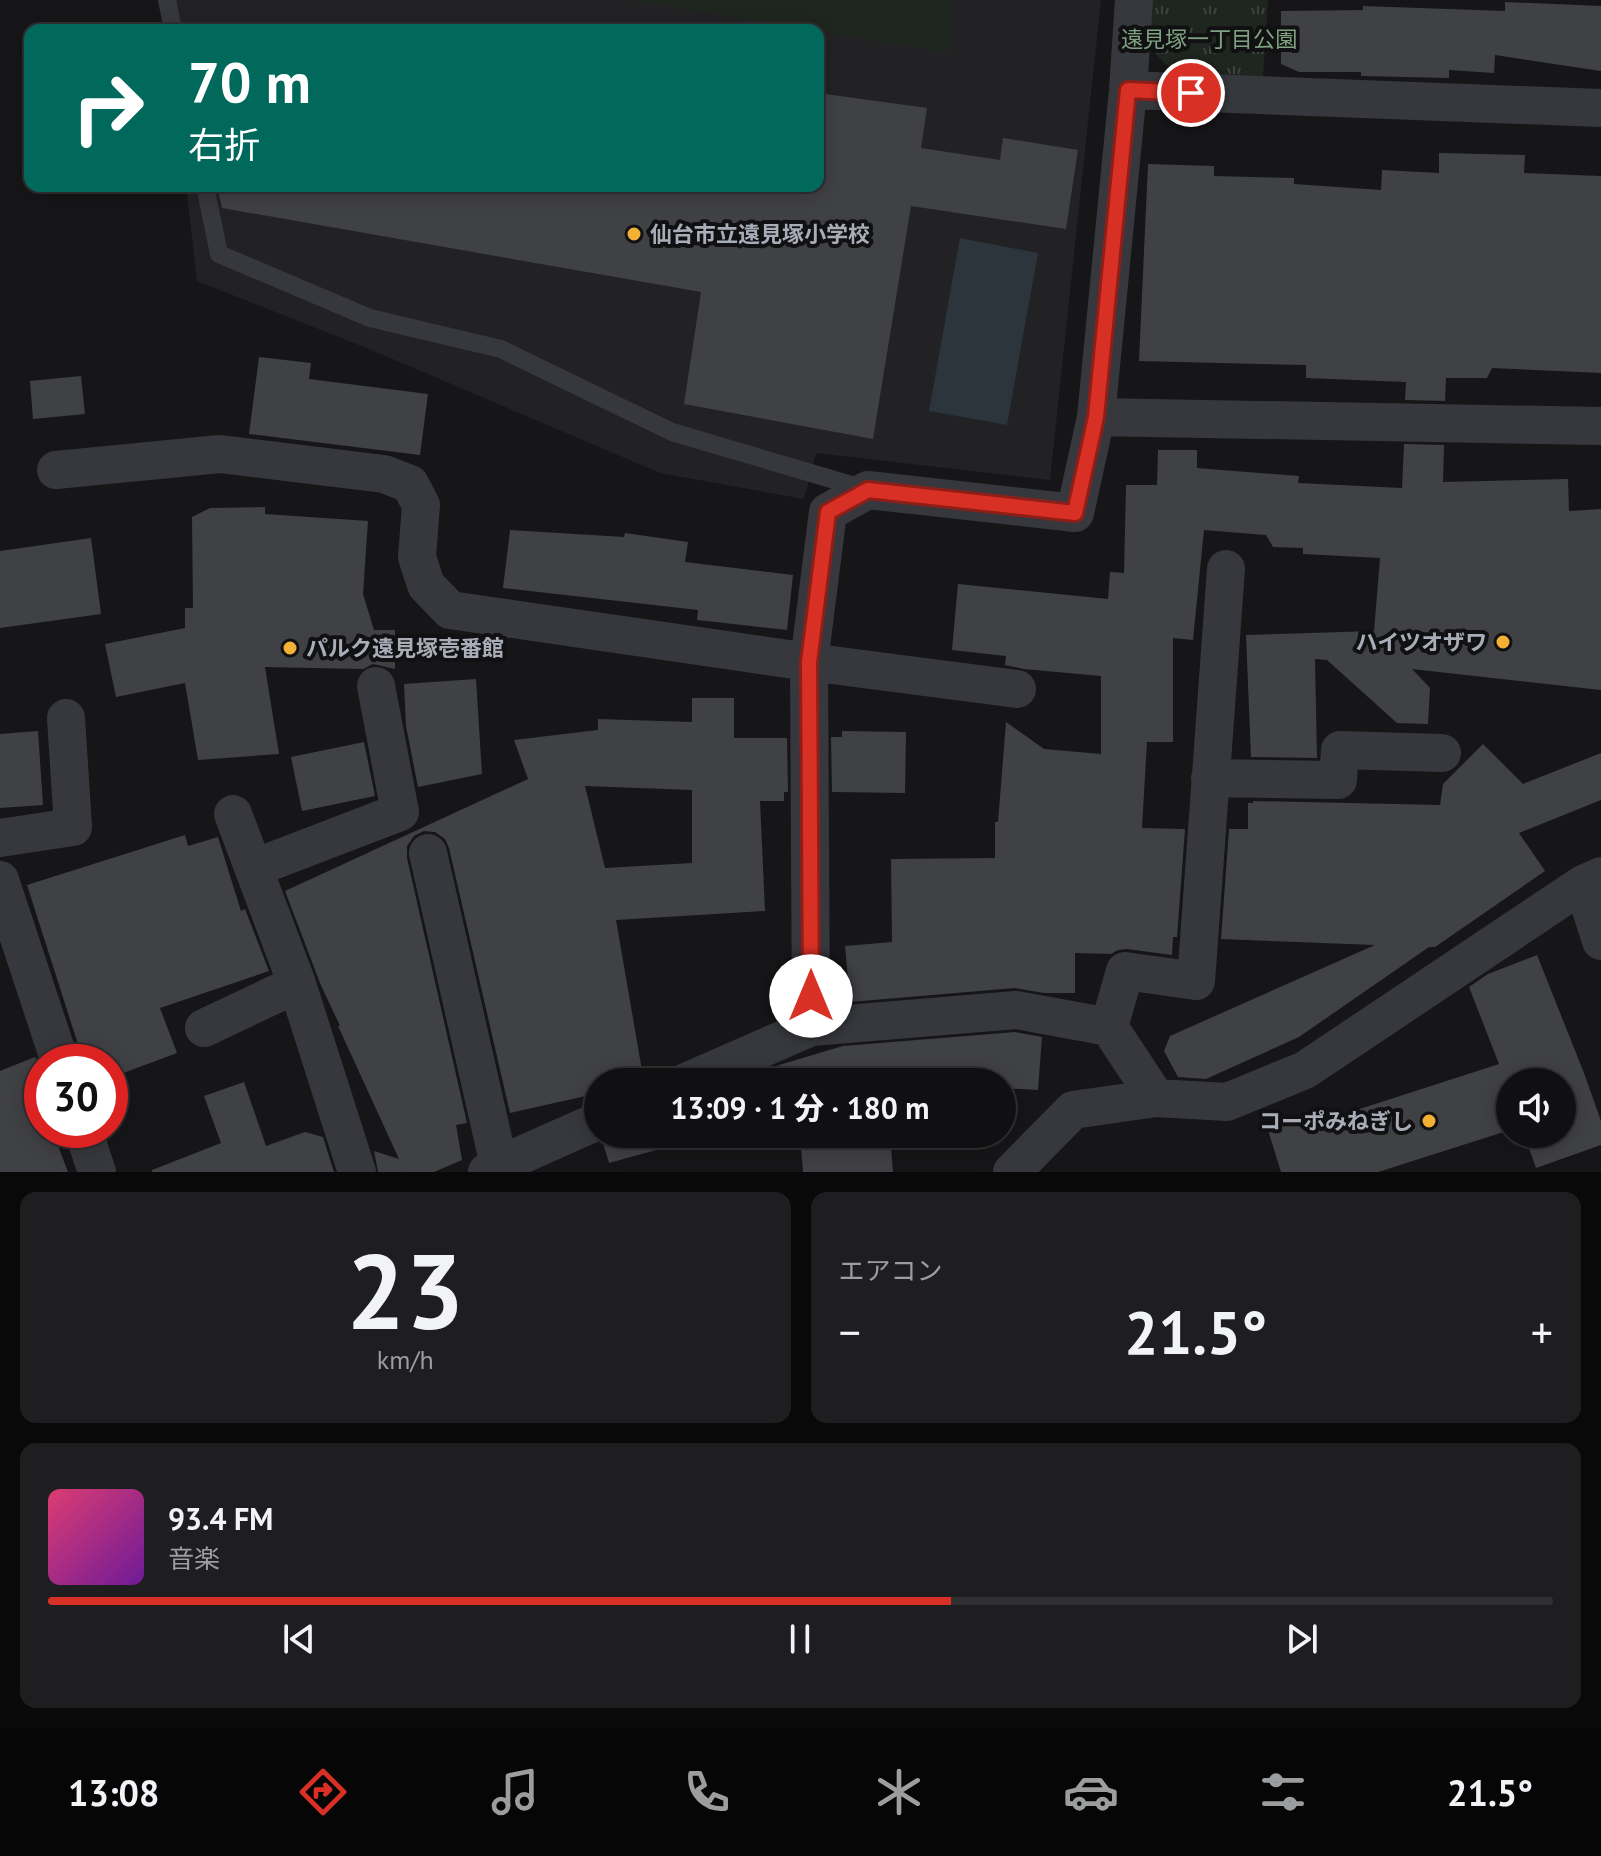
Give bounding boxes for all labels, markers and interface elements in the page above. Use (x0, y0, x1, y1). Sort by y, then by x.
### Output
park label: 遠見塚一丁目公園 (1121, 25, 1297, 53)
text: 70 m (188, 46, 311, 118)
icon: right (56, 56, 160, 160)
pin (1157, 59, 1225, 127)
icon: arrive (1169, 71, 1213, 115)
text: 右折 (188, 121, 260, 168)
place label: 仙台市立遠見塚小学校 (650, 220, 870, 248)
marker: 仙台市立遠見塚小学校 (625, 225, 643, 243)
place label: ハイツオザワ (1355, 628, 1487, 656)
marker: ハイツオザワ (1494, 633, 1512, 651)
place label: パルク遠見塚壱番館 (306, 634, 504, 662)
marker: パルク遠見塚壱番館 (281, 639, 299, 657)
position arrow (769, 954, 853, 1038)
speed limit sign: 30 (24, 1044, 128, 1148)
map controls (1496, 1068, 1576, 1148)
button: sound (1496, 1068, 1576, 1148)
text: 13:09 · 1 分 · 180 m (670, 1088, 930, 1127)
place label: コーポみねぎし (1259, 1107, 1413, 1135)
marker: コーポみねぎし (1420, 1112, 1438, 1130)
text: 23 (346, 1223, 464, 1358)
text: エアコン (839, 1254, 943, 1287)
text: 21.5° (1124, 1293, 1267, 1371)
text: − (839, 1303, 861, 1360)
text: + (1531, 1303, 1553, 1360)
text: km/h (377, 1343, 434, 1376)
text: 93.4 FM (168, 1499, 273, 1538)
text: 音楽 (168, 1542, 220, 1575)
icon: previous (277, 1617, 321, 1661)
icon: pause (778, 1617, 822, 1661)
icon: next (1280, 1617, 1324, 1661)
icon: directions (295, 1764, 351, 1820)
icon: music (487, 1764, 543, 1820)
icon: phone (679, 1764, 735, 1820)
icon: climate (871, 1764, 927, 1820)
icon: car (1063, 1764, 1119, 1820)
icon: filters (1255, 1764, 1311, 1820)
text: 13:08 (68, 1769, 159, 1816)
text: 21.5° (1447, 1769, 1533, 1816)

